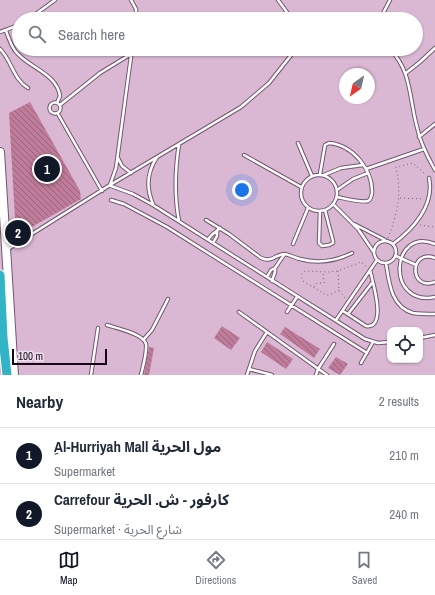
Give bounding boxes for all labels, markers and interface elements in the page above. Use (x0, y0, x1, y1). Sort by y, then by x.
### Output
search box (12, 12, 423, 56)
icon: search (26, 23, 48, 45)
text: Search here (58, 24, 125, 45)
north arrow (339, 68, 375, 104)
pin: 1 (34, 154, 60, 184)
your location (232, 180, 252, 200)
pin: 2 (5, 218, 31, 248)
map controls (387, 327, 423, 363)
button: locate (387, 327, 423, 363)
scale bar (12, 347, 107, 366)
text: 100 m (18, 349, 43, 363)
text: Nearby (16, 390, 63, 413)
text: 2 results (379, 393, 419, 410)
text: ِAl-Hurriyah Mall مول الحرية (54, 436, 221, 457)
text: 1 (26, 447, 32, 464)
text: 210 m (389, 447, 419, 464)
text: Supermarket (54, 463, 115, 480)
text: Carrefour كارفور - ش. الحرية (54, 489, 229, 510)
text: 2 (26, 506, 32, 523)
text: 240 m (389, 506, 419, 523)
text: Supermarket · شارع الحرية (54, 521, 182, 538)
tab: Map (58, 549, 80, 587)
tab: Directions (195, 549, 236, 587)
tab: Saved (352, 549, 377, 587)

